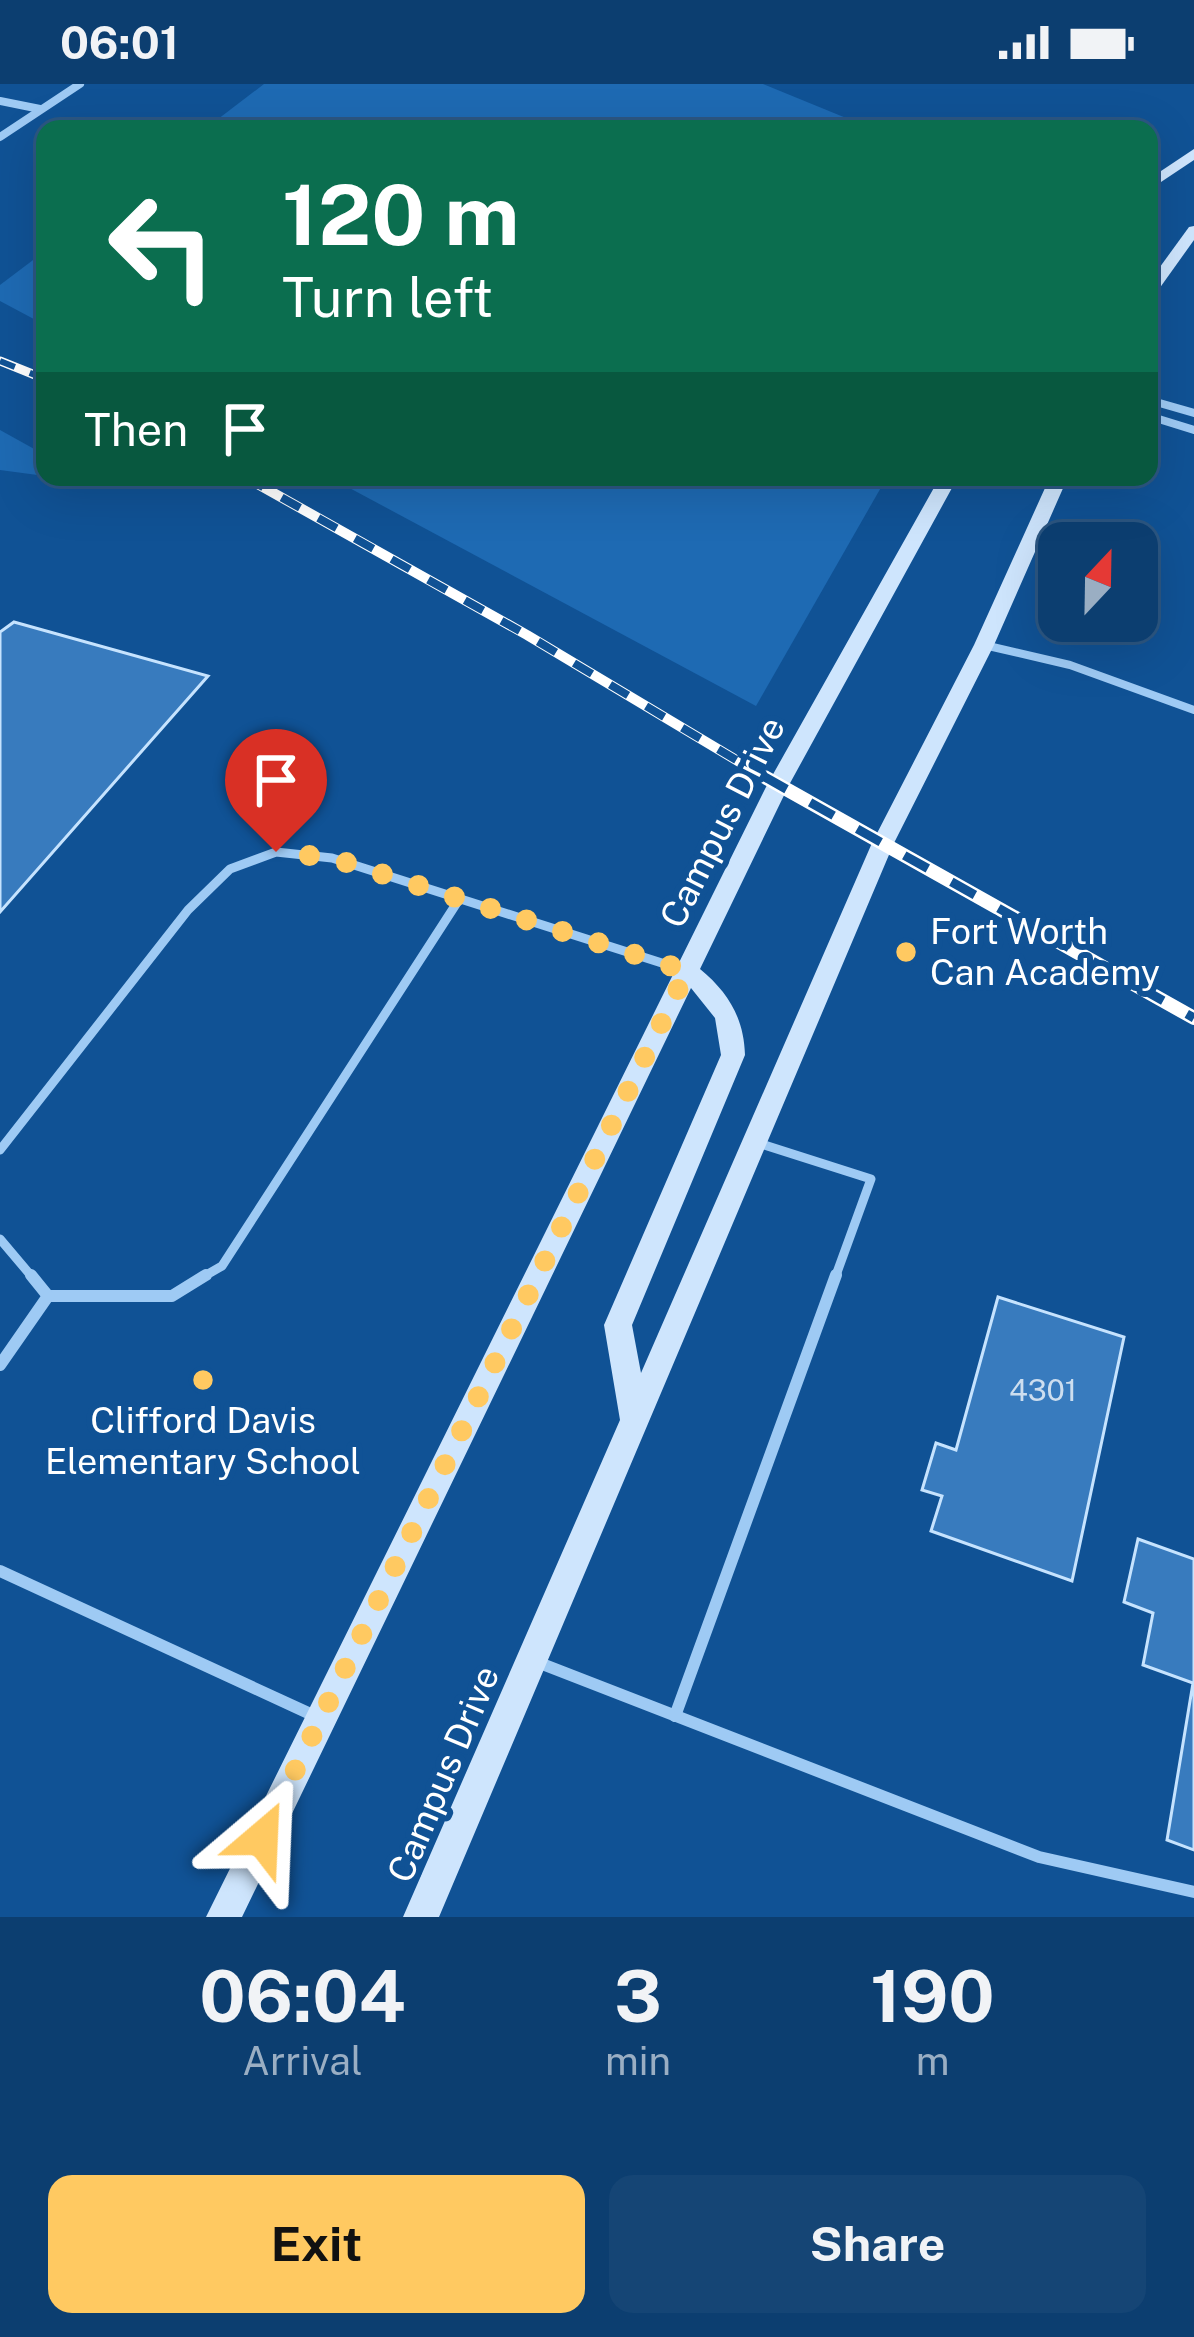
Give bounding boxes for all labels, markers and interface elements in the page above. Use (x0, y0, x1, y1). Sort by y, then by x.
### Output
text: 06:01 (60, 16, 179, 69)
text: 120 m (282, 165, 520, 264)
icon: left (84, 168, 240, 324)
text: Turn left (282, 266, 493, 329)
icon: arrive (212, 396, 278, 462)
text: Then (84, 403, 188, 456)
north arrow (1038, 522, 1158, 642)
map controls (1038, 522, 1158, 642)
street label: Campus Drive (651, 710, 793, 934)
pin (225, 729, 327, 852)
icon: arrive (243, 747, 309, 813)
place label: Fort Worth Can Academy (930, 910, 1160, 993)
marker: Fort Worth Can Academy (893, 939, 919, 965)
marker: Clifford Davis Elementary School (190, 1367, 216, 1393)
house number: 4301 (1009, 1372, 1077, 1408)
place label: Clifford Davis Elementary School (45, 1399, 361, 1482)
street label: Campus Drive (379, 1660, 507, 1888)
position arrow (199, 1775, 325, 1901)
text: 06:04 (199, 1954, 406, 2038)
text: 3 (614, 1954, 662, 2038)
text: 190 (870, 1954, 995, 2038)
text: Arrival (242, 2038, 363, 2084)
text: min (605, 2038, 671, 2084)
text: m (916, 2038, 949, 2084)
button: Exit (48, 2175, 585, 2313)
button: Share (609, 2175, 1146, 2313)

